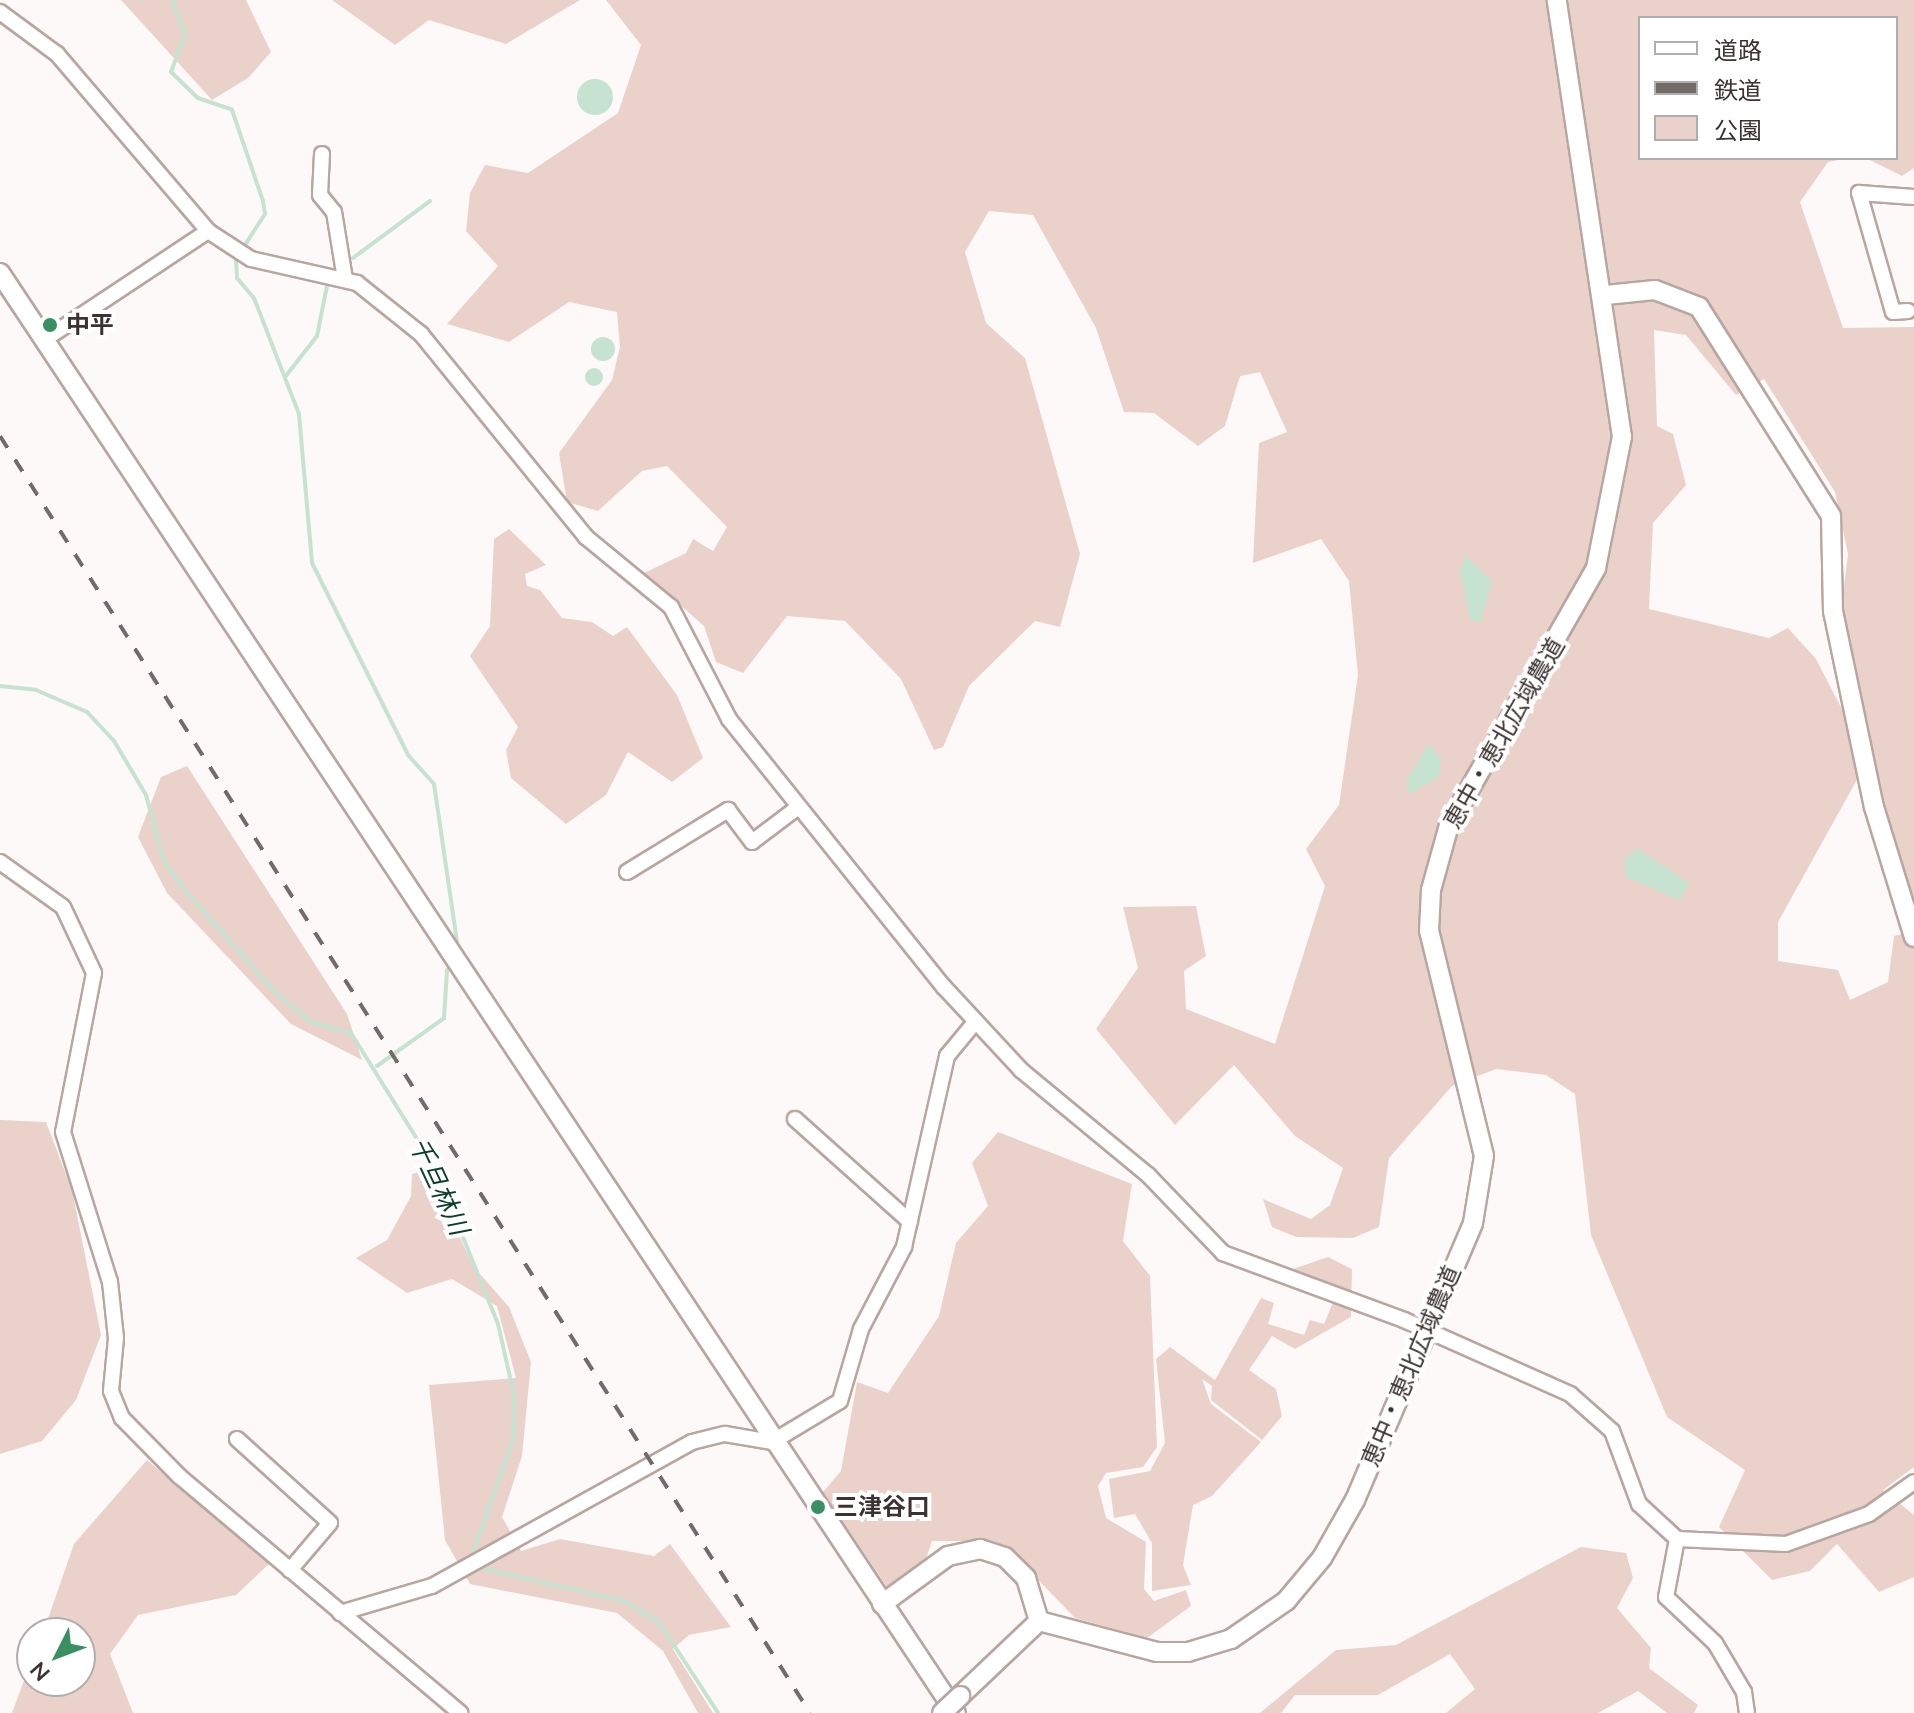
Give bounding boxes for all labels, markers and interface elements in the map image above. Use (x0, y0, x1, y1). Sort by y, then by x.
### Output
legend (1638, 16, 1898, 160)
text: 道路 (1714, 35, 1762, 65)
text: 鉄道 (1714, 75, 1762, 105)
text: 公園 (1714, 115, 1762, 145)
place label: 中平 (66, 311, 114, 339)
marker: 中平 (41, 316, 59, 334)
street label: 恵中・恵北広域農道 (1438, 632, 1570, 834)
water label: 千旦林川 (403, 1132, 475, 1240)
street label: 恵中・恵北広域農道 (1356, 1261, 1466, 1471)
place label: 三津谷口 (834, 1493, 930, 1521)
marker: 三津谷口 (809, 1498, 827, 1516)
north arrow (16, 1617, 96, 1697)
text: N (24, 1656, 56, 1687)

